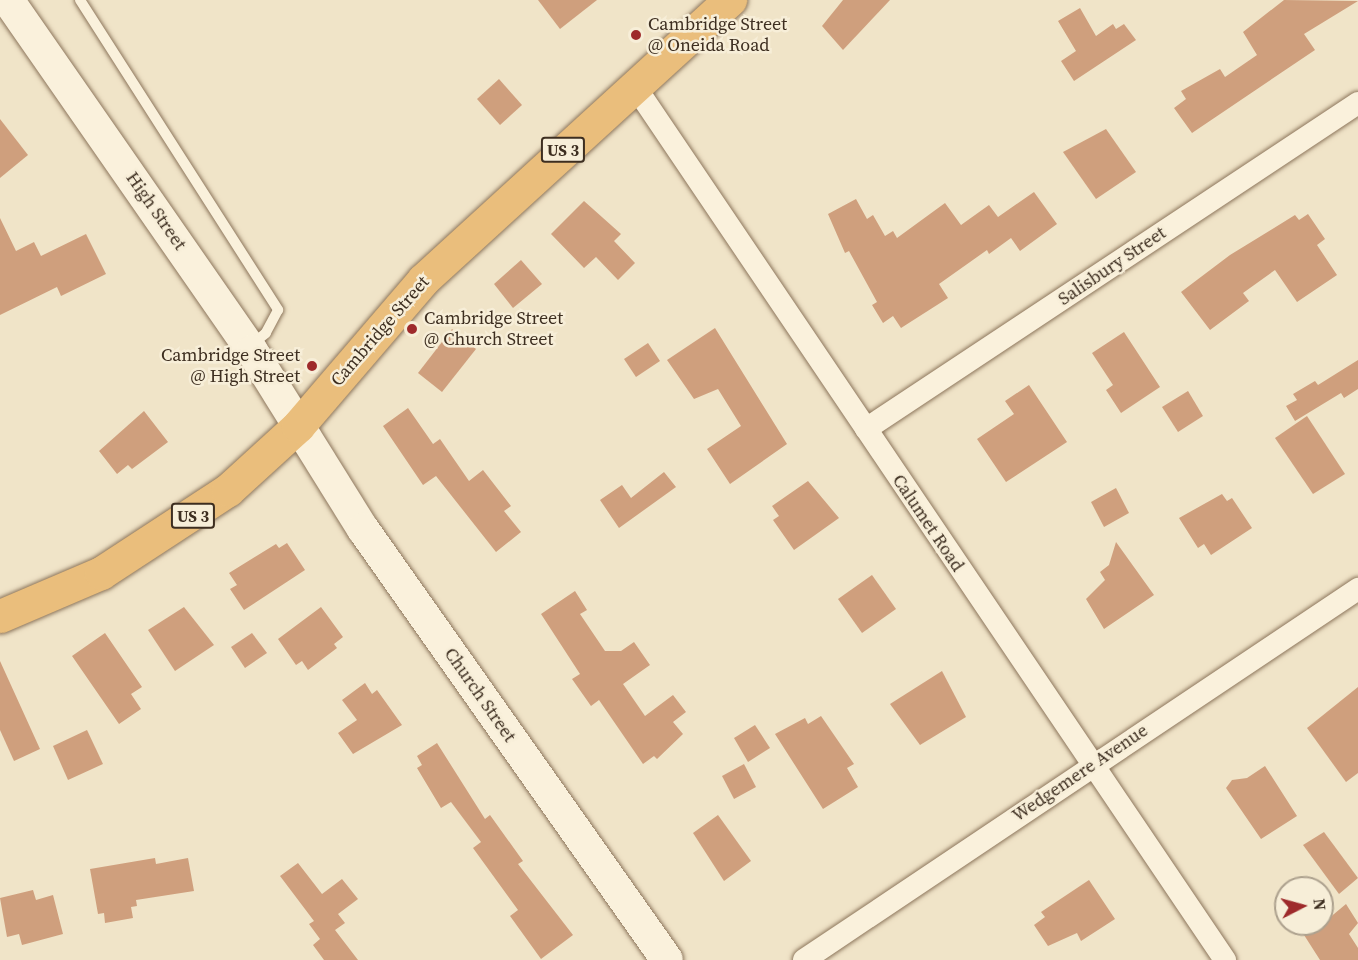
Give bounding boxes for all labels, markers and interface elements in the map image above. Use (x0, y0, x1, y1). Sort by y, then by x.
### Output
place label: Cambridge Street @ Oneida Road (648, 14, 787, 57)
marker: Cambridge Street @ Oneida Road (629, 28, 643, 42)
road number: US 3 (540, 137, 586, 163)
street label: High Street (121, 168, 191, 254)
street label: Salisbury Street (1054, 222, 1170, 310)
street label: Cambridge Street (326, 271, 434, 391)
place label: Cambridge Street @ Church Street (424, 308, 563, 350)
marker: Cambridge Street @ Church Street (405, 322, 419, 336)
place label: Cambridge Street @ High Street (161, 345, 300, 388)
marker: Cambridge Street @ High Street (305, 359, 319, 373)
street label: Calumet Road (888, 470, 968, 576)
road number: US 3 (170, 503, 216, 529)
street label: Church Street (440, 644, 520, 746)
street label: Wedgemere Avenue (1008, 720, 1152, 826)
north arrow (1274, 876, 1334, 936)
text: N (1308, 897, 1331, 911)

